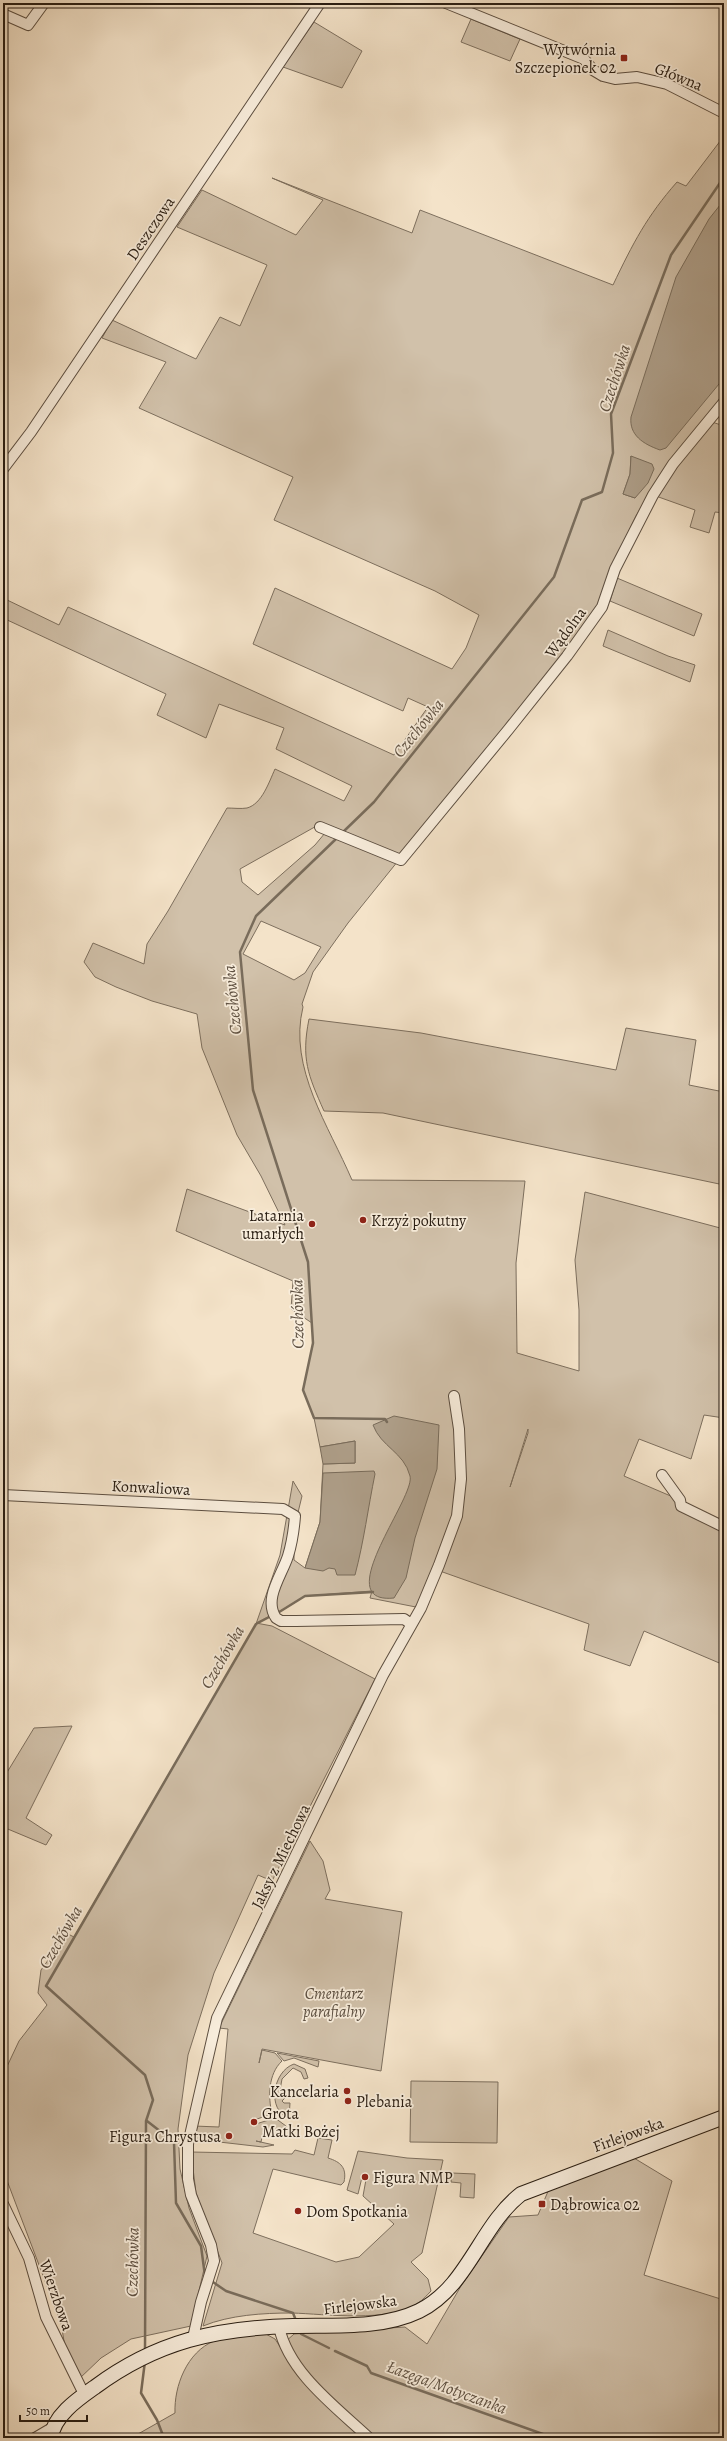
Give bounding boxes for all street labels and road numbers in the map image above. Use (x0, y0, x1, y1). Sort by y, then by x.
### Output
street label: Główna (651, 57, 706, 97)
street label: Deszczowa (121, 192, 181, 265)
street label: Wądolna (539, 602, 592, 663)
street label: Konwaliowa (111, 1475, 192, 1501)
street label: Jaksy z Miechowa (246, 1800, 316, 1913)
street label: Firlejowska (590, 2112, 667, 2158)
street label: Wierzbowa (33, 2256, 79, 2334)
street label: Firlejowska (322, 2289, 399, 2320)

